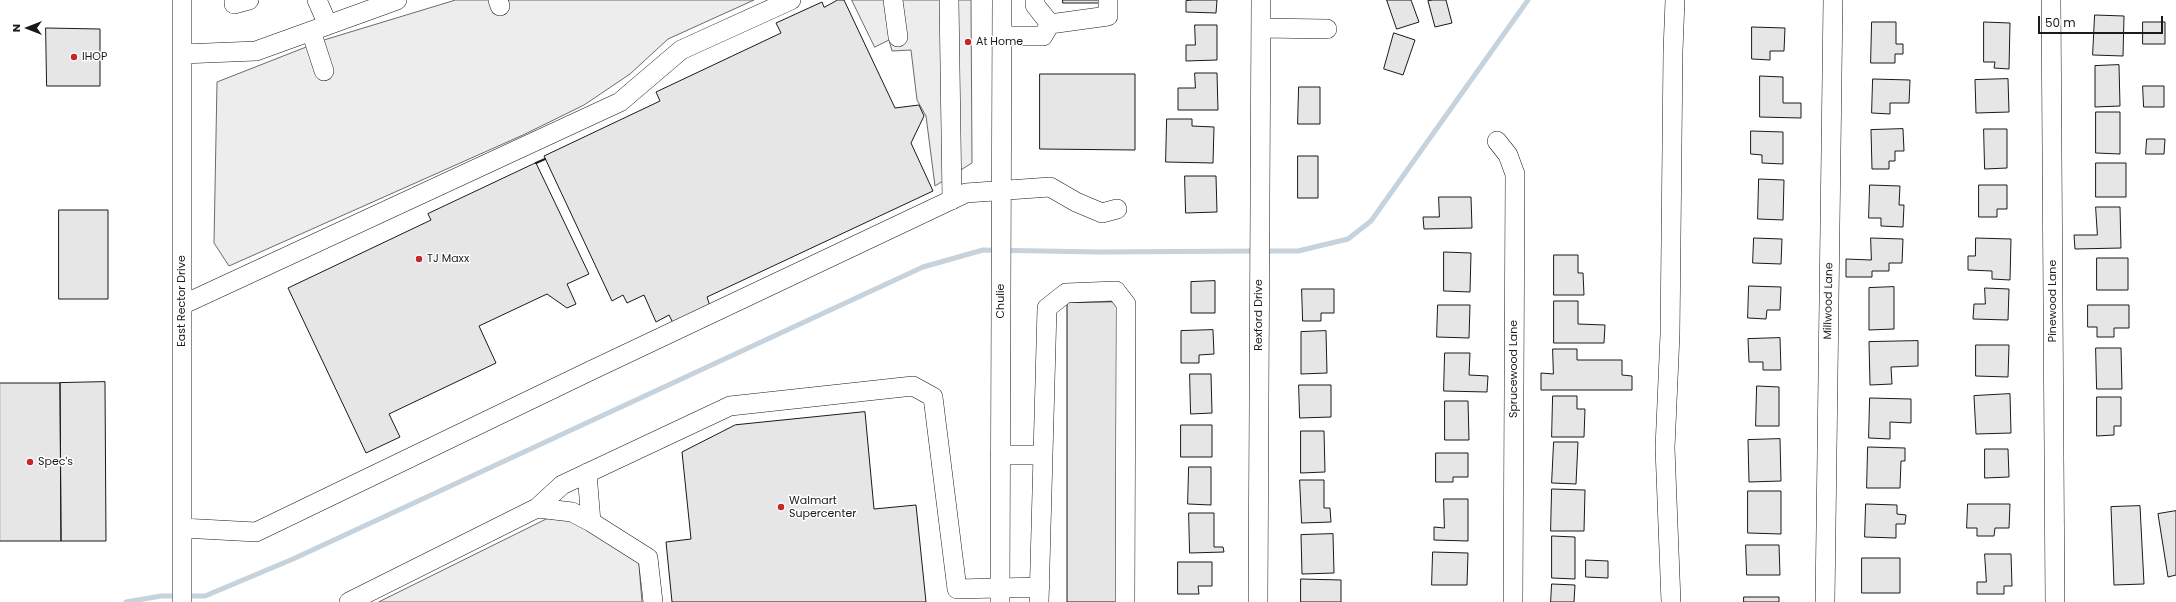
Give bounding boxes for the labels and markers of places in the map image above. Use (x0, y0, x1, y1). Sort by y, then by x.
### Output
place label: At Home (976, 35, 1023, 49)
marker: At Home (963, 37, 973, 47)
place label: IHOP (82, 50, 107, 64)
marker: IHOP (69, 52, 79, 62)
place label: TJ Maxx (427, 252, 469, 266)
marker: TJ Maxx (414, 254, 424, 264)
place label: Spec's (38, 455, 73, 469)
marker: Spec's (25, 457, 35, 467)
place label: Walmart Supercenter (789, 494, 856, 520)
marker: Walmart Supercenter (776, 502, 786, 512)

